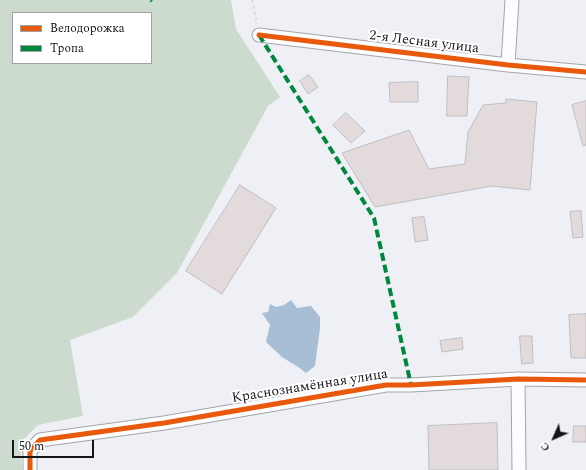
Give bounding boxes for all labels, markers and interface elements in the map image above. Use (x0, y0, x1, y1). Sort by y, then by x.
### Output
legend (12, 12, 152, 64)
text: Велодорожка (50, 19, 125, 38)
street label: 2-я Лесная улица (368, 28, 480, 58)
text: Тропа (50, 39, 84, 58)
street label: Краснознамённая улица (231, 366, 389, 408)
north arrow (534, 418, 574, 458)
scale bar (14, 432, 96, 458)
text: 50 m (19, 437, 44, 456)
text: С (536, 438, 554, 456)

